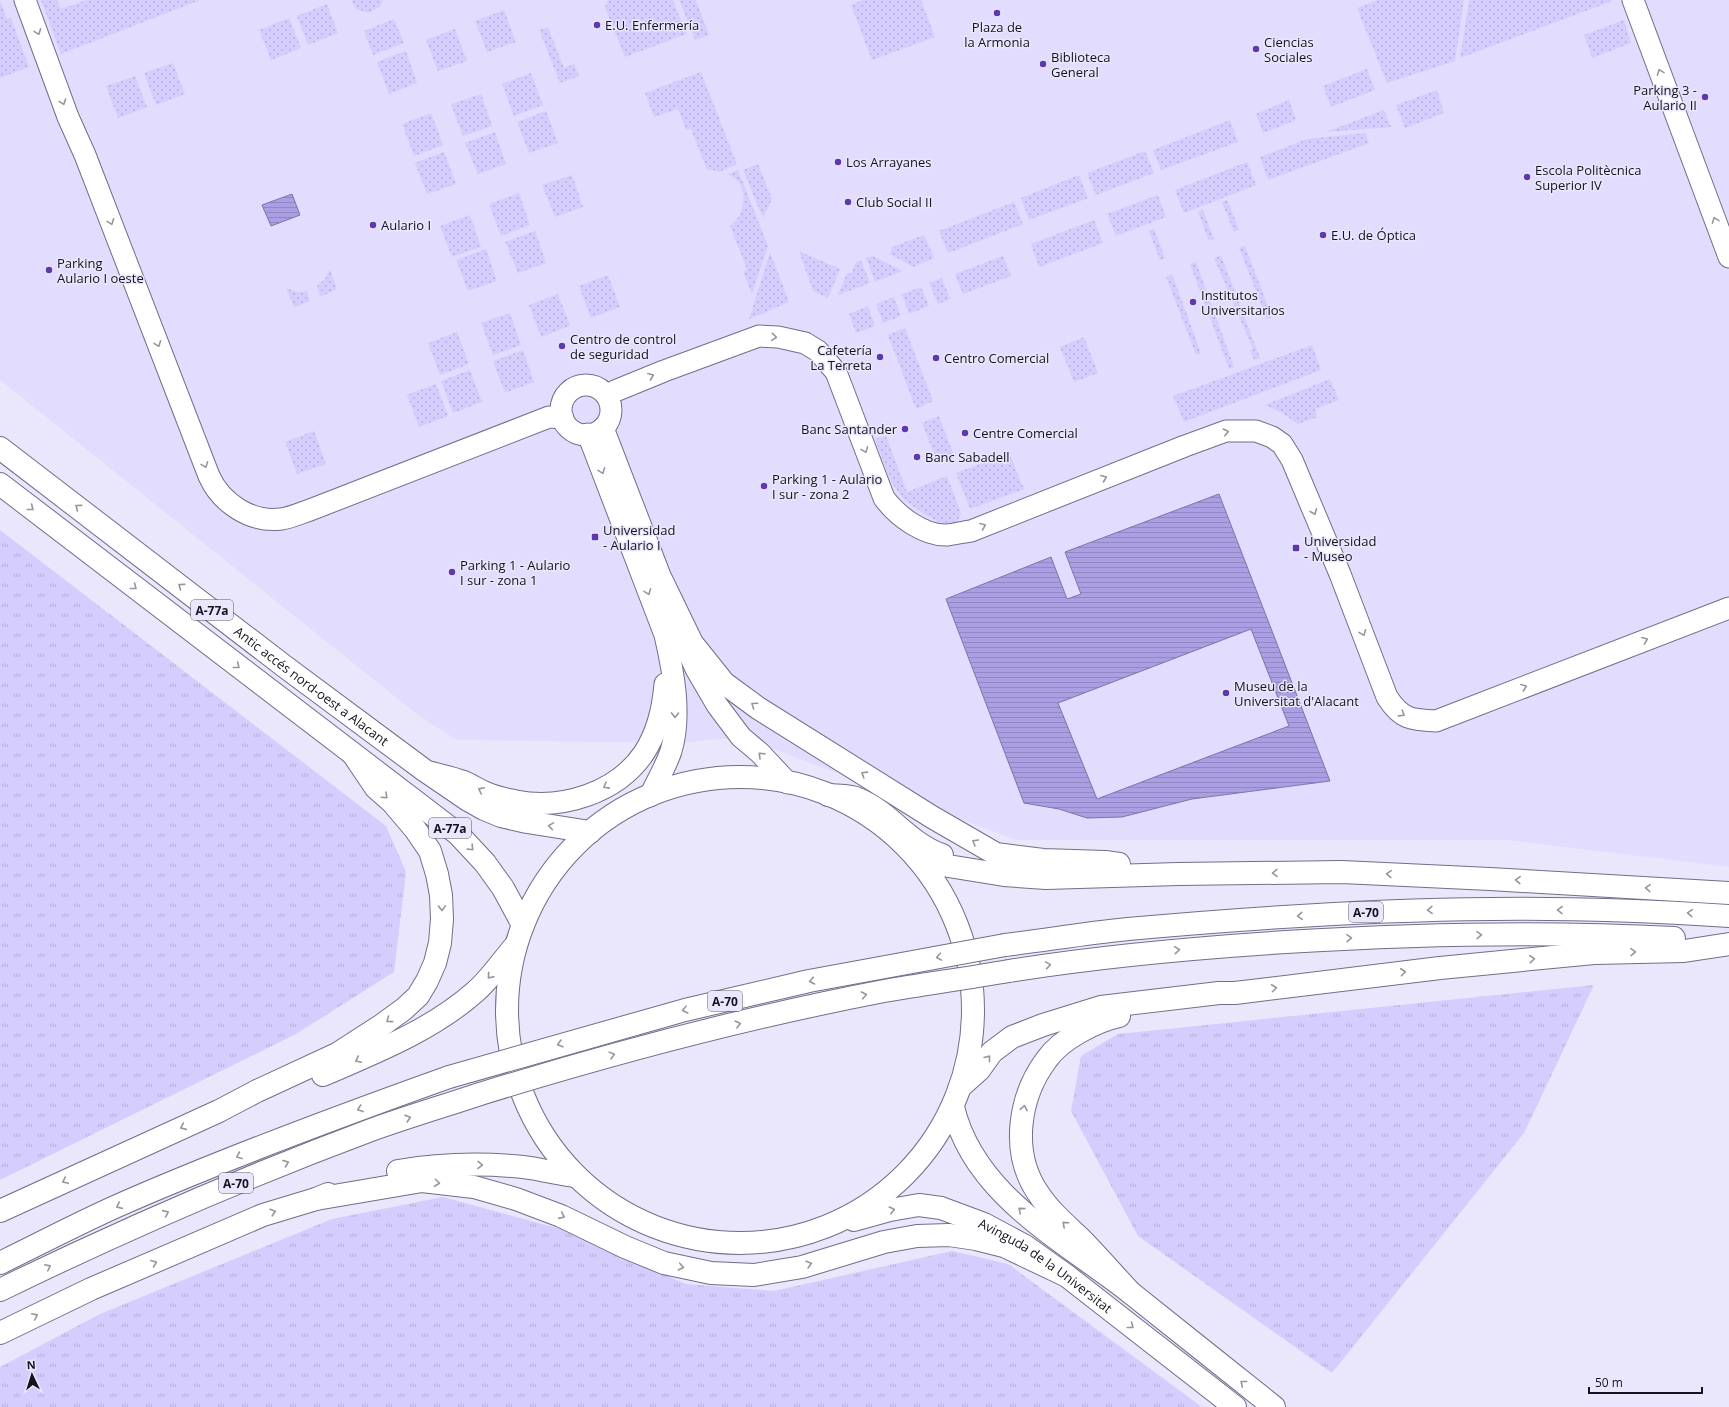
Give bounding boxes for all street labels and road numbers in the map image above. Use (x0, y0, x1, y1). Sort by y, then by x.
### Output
road number: A-77a (191, 600, 233, 620)
street label: Antic accés nord-oest a Alacant (231, 622, 393, 750)
road number: A-77a (429, 818, 471, 838)
road number: A-70 (1349, 902, 1383, 922)
road number: A-70 (708, 991, 742, 1011)
road number: A-70 (219, 1173, 253, 1193)
street label: Avinguda de la Universitat (976, 1214, 1116, 1317)

